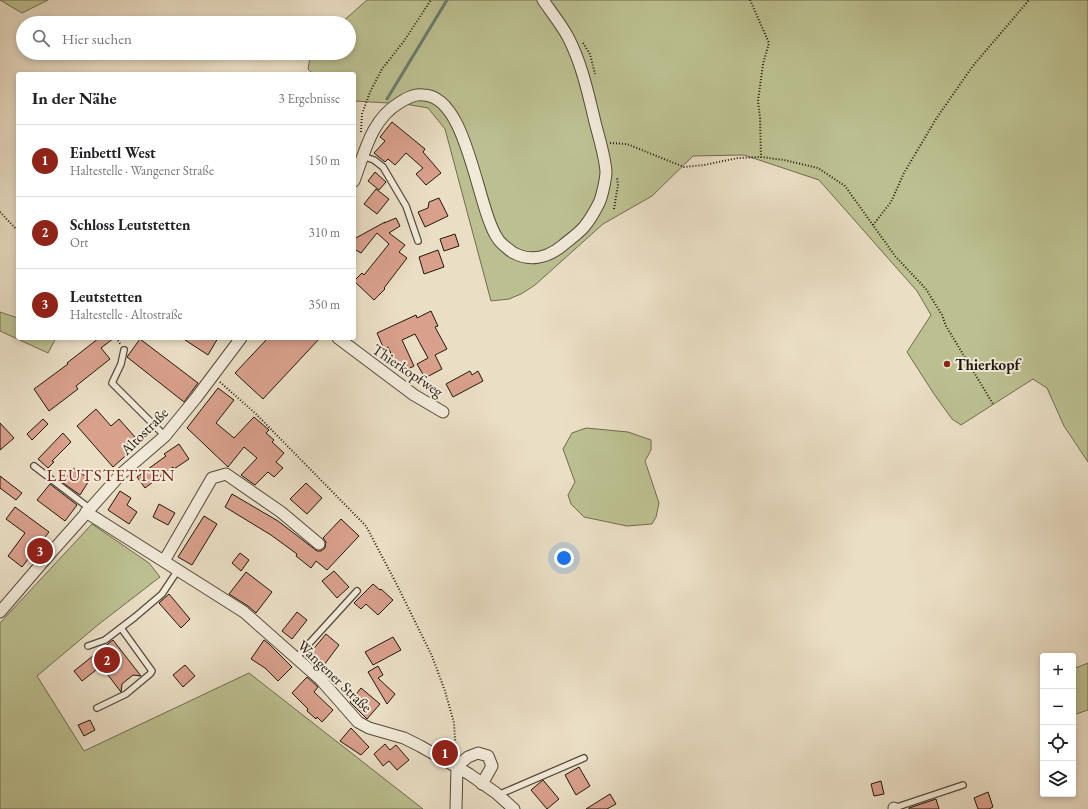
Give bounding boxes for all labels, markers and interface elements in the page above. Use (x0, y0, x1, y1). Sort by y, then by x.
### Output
search box (16, 16, 356, 60)
icon: search (30, 27, 52, 49)
text: Hier suchen (62, 29, 132, 48)
text: In der Nähe (32, 87, 117, 109)
text: 3 Ergebnisse (279, 90, 340, 107)
text: Einbettl West (70, 143, 156, 162)
text: 1 (42, 152, 48, 169)
text: 150 m (309, 152, 340, 169)
text: Haltestelle · Wangener Straße (70, 162, 214, 179)
text: Schloss Leutstetten (70, 215, 190, 234)
text: 2 (42, 224, 48, 241)
text: 310 m (309, 224, 340, 241)
text: Ort (70, 234, 88, 251)
text: Leutstetten (70, 287, 142, 306)
text: 3 (42, 296, 48, 313)
text: 350 m (309, 296, 340, 313)
text: Haltestelle · Altostraße (70, 306, 183, 323)
street label: Thierkopfweg (369, 339, 448, 401)
place label: Thierkopf (955, 355, 1022, 374)
marker: Thierkopf (942, 359, 952, 369)
street label: Altostraße (115, 403, 172, 460)
district label: LEUTSTETTEN (46, 464, 176, 486)
pin: 3 (27, 536, 53, 566)
your location (554, 548, 574, 568)
street label: Wangener Straße (294, 636, 376, 716)
pin: 2 (94, 645, 120, 675)
map controls (1040, 653, 1076, 797)
button: + (1040, 653, 1076, 689)
button: − (1040, 689, 1076, 725)
button: locate (1040, 725, 1076, 761)
pin: 1 (432, 738, 458, 768)
button: layers (1040, 761, 1076, 797)

